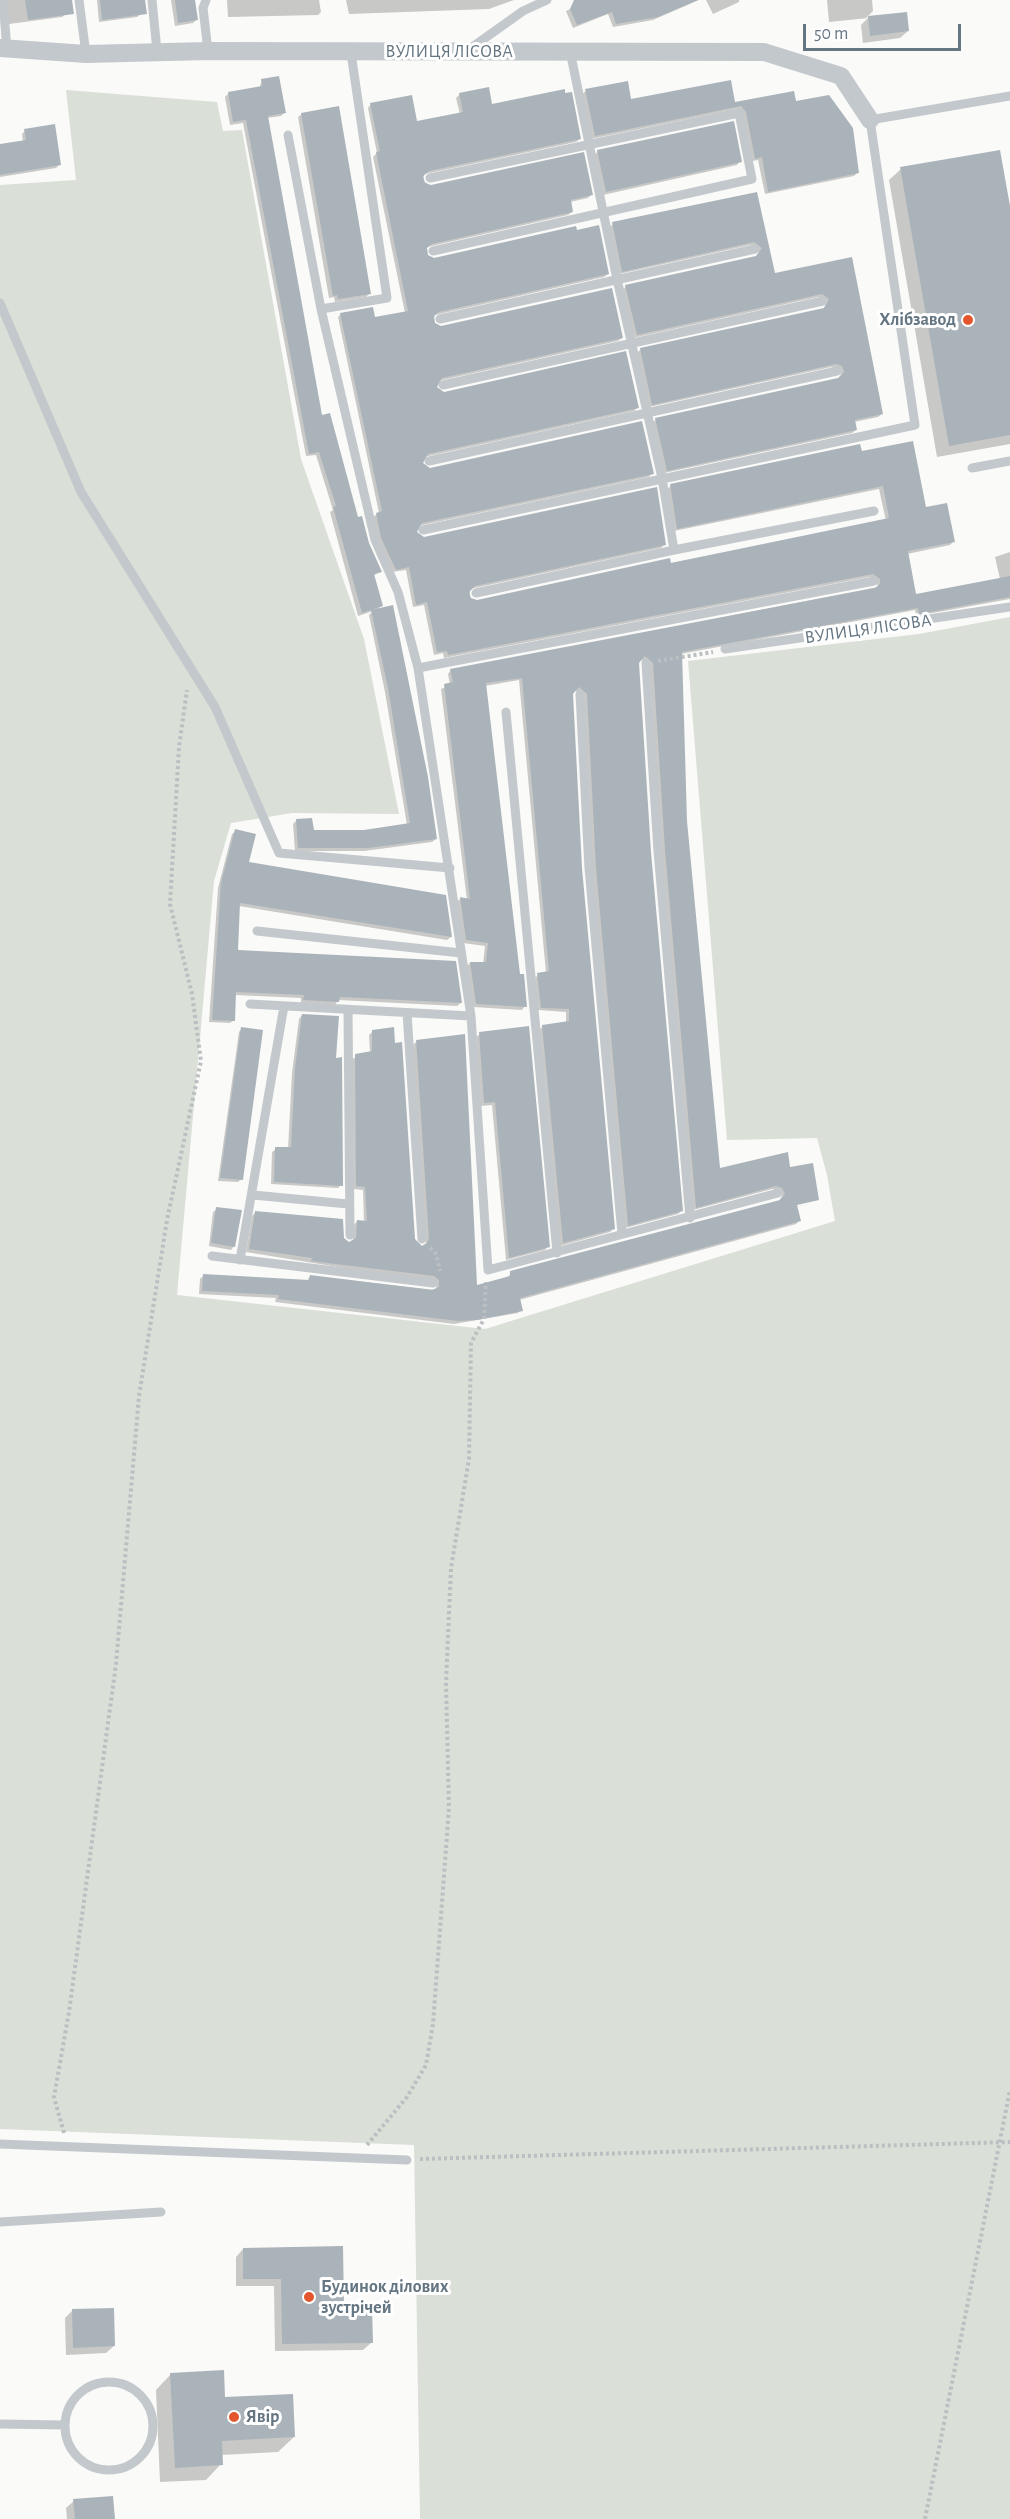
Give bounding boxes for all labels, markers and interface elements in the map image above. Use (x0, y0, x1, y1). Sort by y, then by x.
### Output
scale bar (806, 12, 964, 50)
text: 50 m (814, 25, 848, 43)
street label: ВУЛИЦЯ ЛІСОВА (385, 41, 513, 63)
place label: Хлібзавод (879, 309, 956, 331)
marker: Хлібзавод (961, 313, 975, 327)
street label: ВУЛИЦЯ ЛІСОВА (803, 609, 933, 649)
place label: Будинок ділових зустрічей (321, 2276, 448, 2318)
marker: Будинок ділових зустрічей (302, 2290, 316, 2304)
place label: Явір (246, 2406, 279, 2428)
marker: Явір (227, 2410, 241, 2424)

